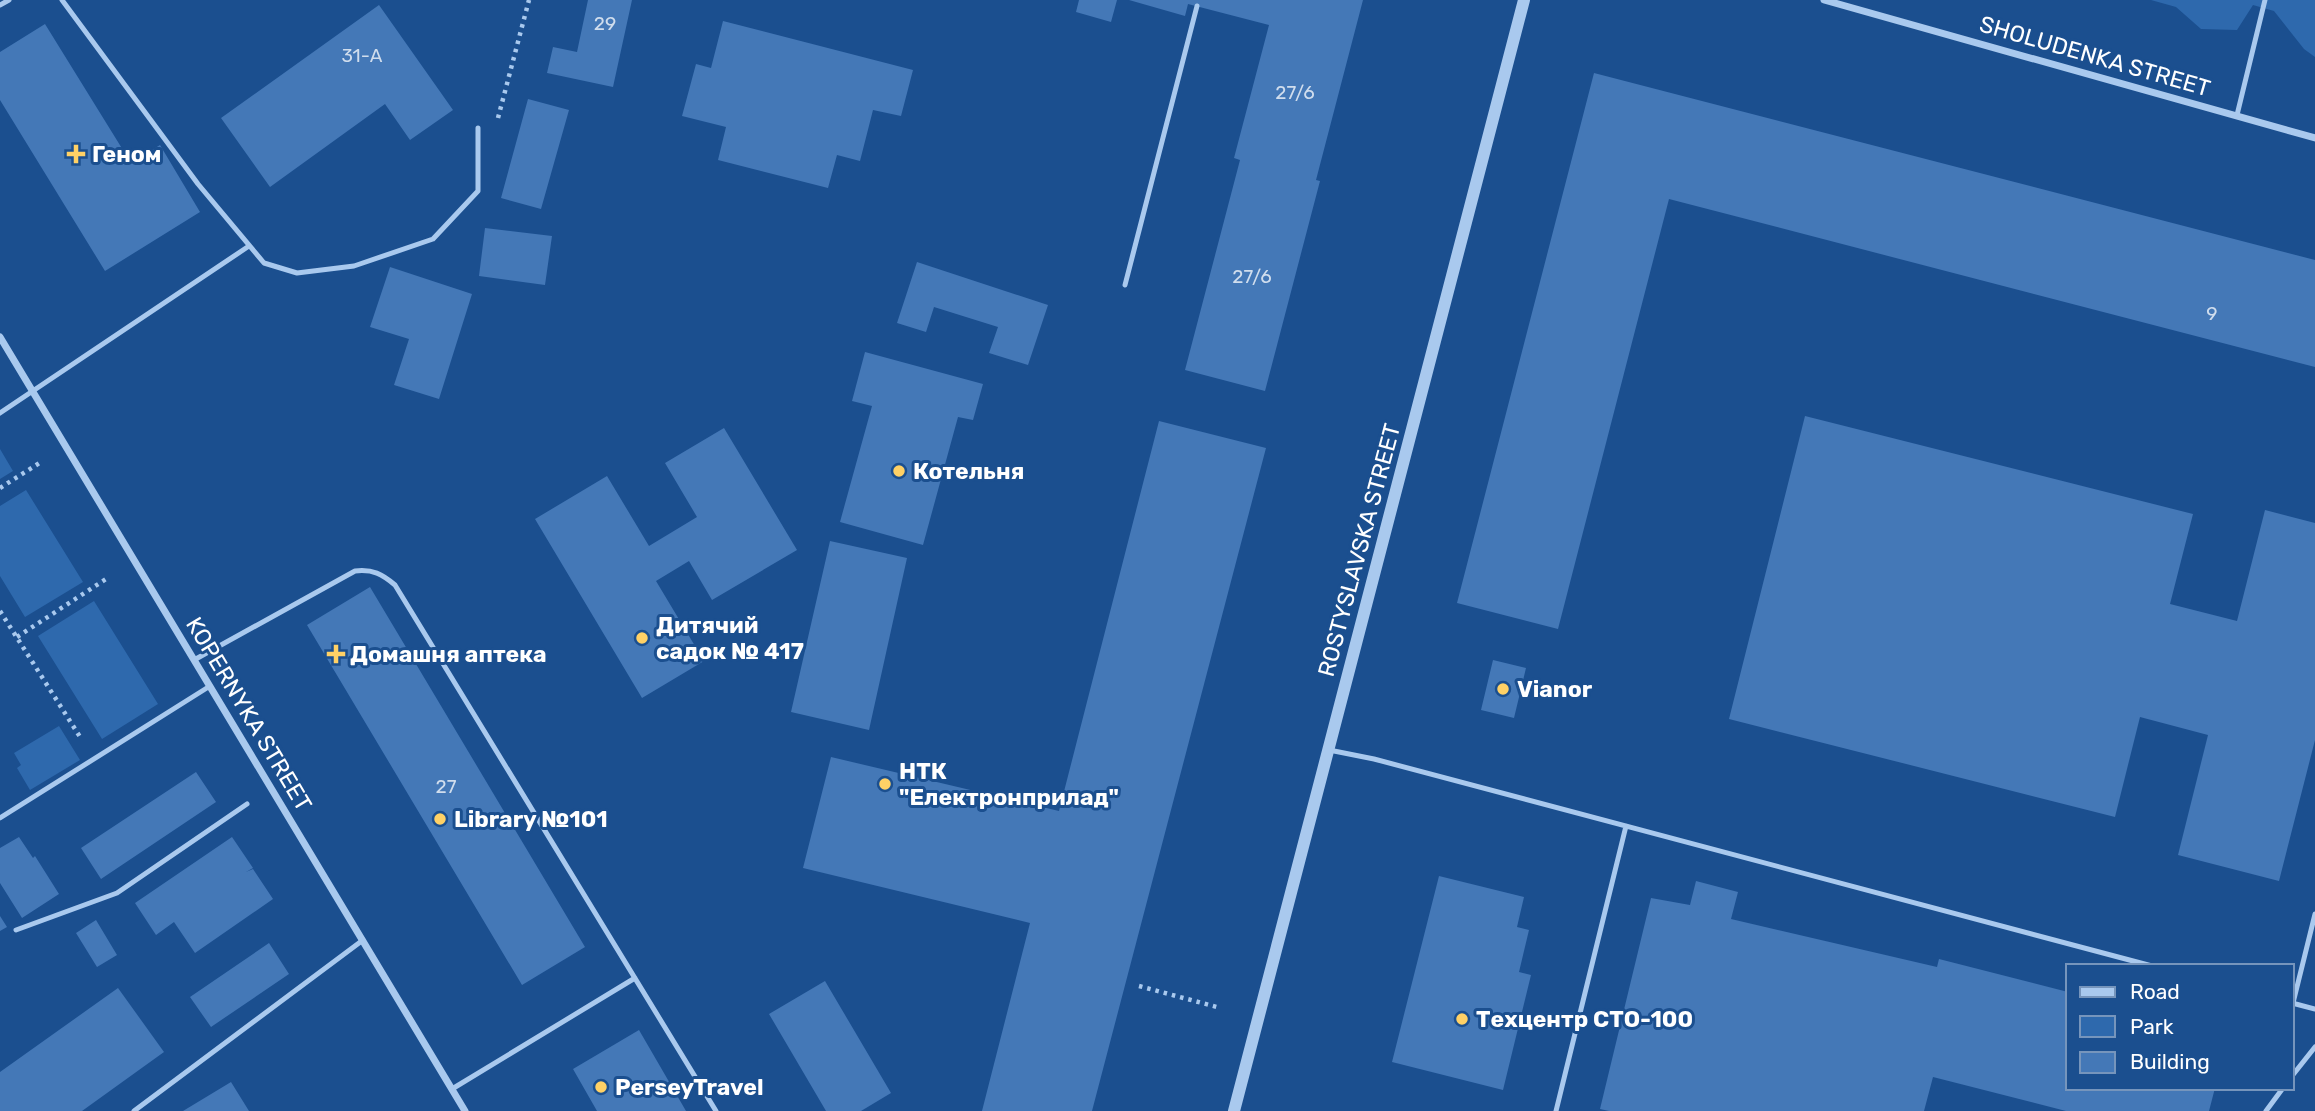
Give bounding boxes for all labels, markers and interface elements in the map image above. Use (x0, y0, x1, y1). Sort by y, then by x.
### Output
street label: SHOLUDENKA STREET (1976, 10, 2214, 102)
house number: 29 (594, 12, 616, 35)
house number: 31-А (341, 44, 383, 67)
house number: 27/6 (1275, 81, 1315, 104)
place label: Геном (92, 140, 162, 168)
marker: Геном (66, 144, 86, 164)
house number: 27/6 (1232, 265, 1272, 288)
house number: 9 (2206, 302, 2218, 325)
street label: ROSTYSLAVSKA STREET (1312, 420, 1406, 680)
place label: Котельня (913, 457, 1024, 485)
marker: Котельня (891, 463, 907, 479)
place label: Дитячий садок № 417 (656, 611, 804, 665)
street label: KOPERNYKA STREET (180, 612, 318, 816)
marker: Дитячий садок № 417 (634, 630, 650, 646)
place label: Домашня аптека (350, 640, 547, 668)
marker: Домашня аптека (328, 646, 344, 662)
place label: Vianor (1517, 675, 1593, 703)
marker: Vianor (1495, 681, 1511, 697)
place label: НТК "Електронприлад" (899, 757, 1119, 811)
house number: 27 (436, 775, 457, 798)
marker: НТК "Електронприлад" (877, 776, 893, 792)
place label: Library №101 (454, 805, 608, 833)
marker: Library №101 (432, 811, 448, 827)
legend (2066, 964, 2294, 1090)
text: Road (2130, 979, 2180, 1004)
place label: Техцентр СТО-100 (1476, 1005, 1693, 1033)
marker: Техцентр СТО-100 (1454, 1011, 1470, 1027)
text: Park (2130, 1014, 2174, 1039)
text: Building (2130, 1049, 2210, 1074)
place label: PerseyTravel (615, 1073, 763, 1101)
marker: PerseyTravel (593, 1079, 609, 1095)

